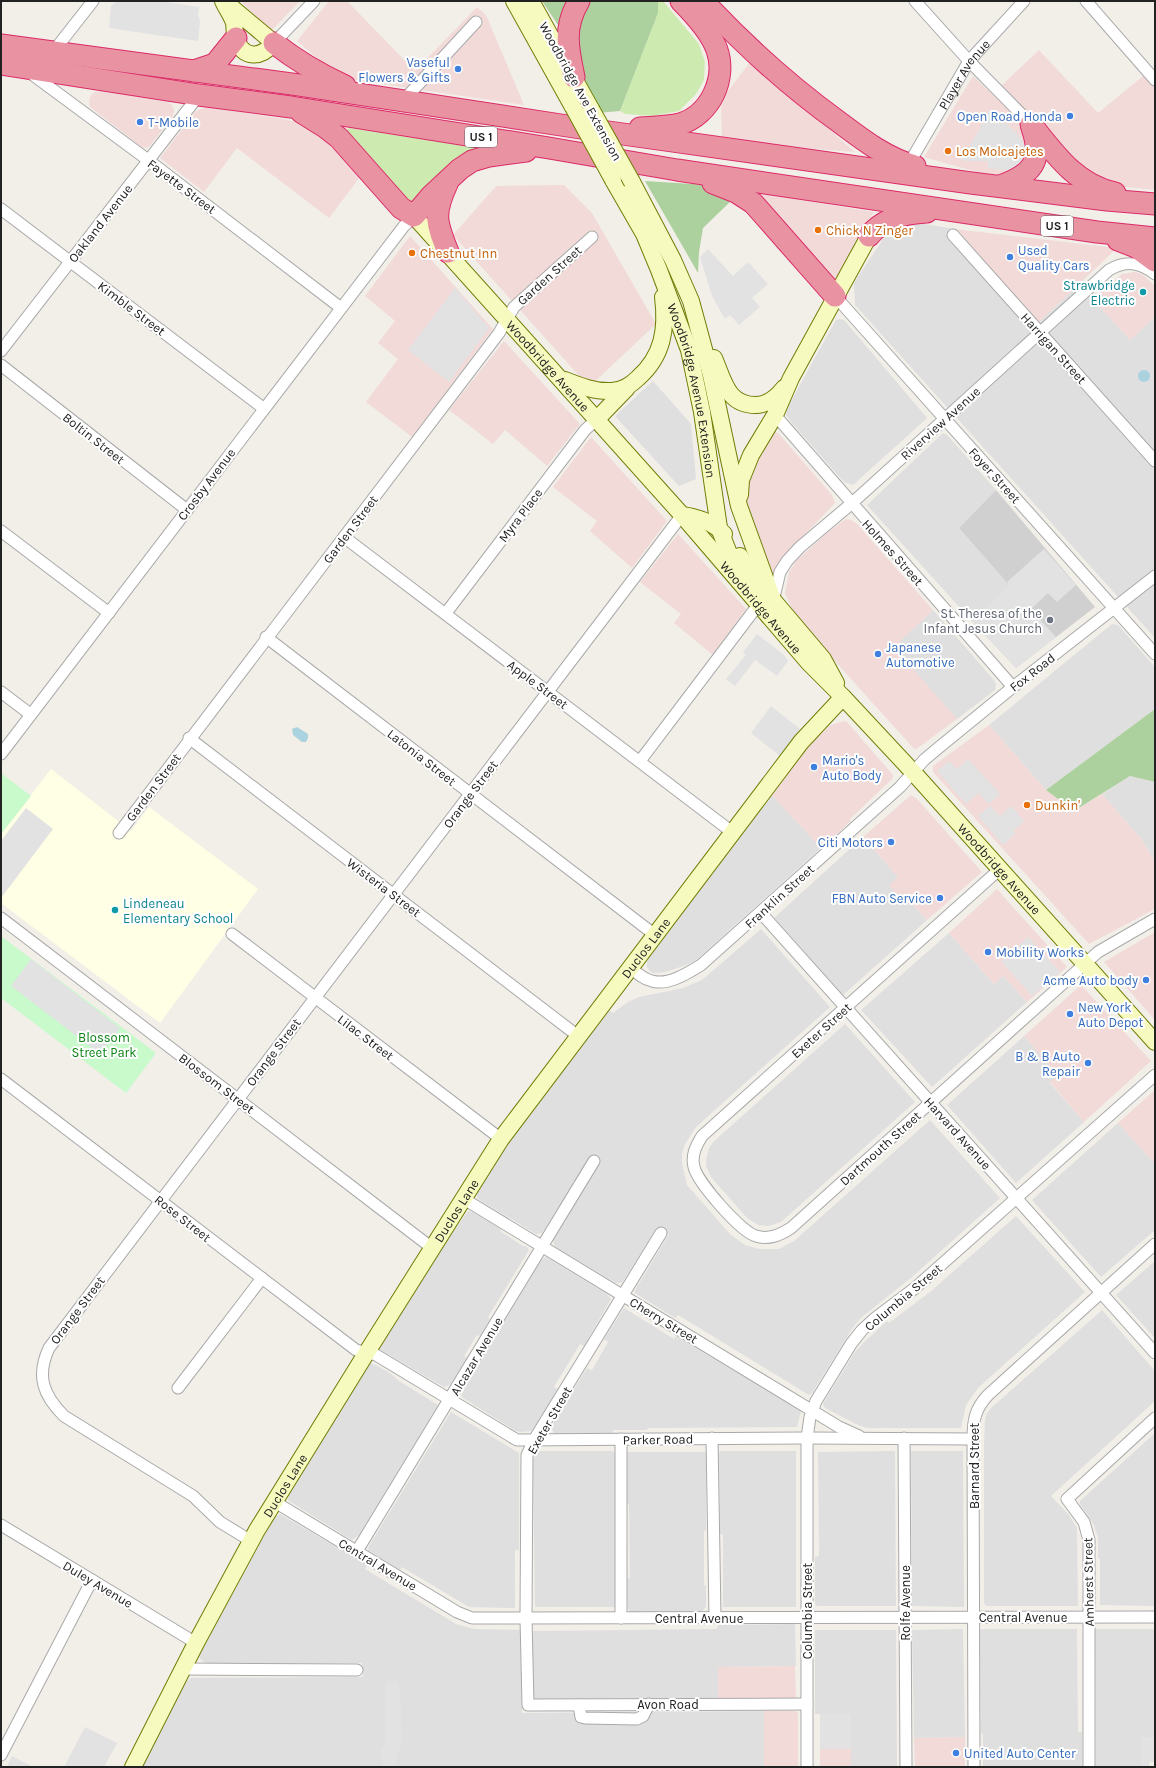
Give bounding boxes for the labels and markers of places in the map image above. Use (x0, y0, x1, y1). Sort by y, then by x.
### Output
place label: Vaseful Flowers & Gifts (358, 55, 450, 85)
marker: Vaseful Flowers & Gifts (453, 64, 463, 74)
place label: Open Road Honda (957, 109, 1062, 124)
marker: Open Road Honda (1065, 111, 1075, 121)
place label: T-Mobile (148, 115, 199, 130)
marker: T-Mobile (135, 117, 145, 127)
place label: Los Molcajetes (956, 144, 1044, 159)
marker: Los Molcajetes (943, 146, 953, 156)
place label: Chick N Zinger (826, 223, 913, 238)
marker: Chick N Zinger (813, 225, 823, 235)
place label: Used Quality Cars (1018, 243, 1090, 273)
place label: Chestnut Inn (420, 246, 497, 261)
marker: Chestnut Inn (407, 248, 417, 258)
marker: Used Quality Cars (1005, 252, 1015, 262)
place label: Strawbridge Electric (1063, 278, 1135, 308)
marker: Strawbridge Electric (1138, 287, 1148, 297)
place label: St. Theresa of the Infant Jesus Church (924, 606, 1042, 636)
marker: St. Theresa of the Infant Jesus Church (1045, 615, 1055, 625)
place label: Japanese Automotive (886, 640, 955, 670)
marker: Japanese Automotive (873, 649, 883, 659)
place label: Mario's Auto Body (822, 753, 881, 783)
marker: Mario's Auto Body (809, 762, 819, 772)
place label: Dunkin' (1035, 798, 1080, 813)
marker: Dunkin' (1022, 800, 1032, 810)
place label: Citi Motors (818, 835, 883, 850)
marker: Citi Motors (886, 837, 896, 847)
place label: FBN Auto Service (832, 891, 932, 906)
marker: FBN Auto Service (935, 893, 945, 903)
place label: Lindeneau Elementary School (123, 896, 233, 926)
marker: Lindeneau Elementary School (110, 905, 120, 915)
place label: Mobility Works (996, 945, 1085, 960)
marker: Mobility Works (983, 947, 993, 957)
place label: Acme Auto body (1043, 973, 1138, 988)
marker: Acme Auto body (1141, 975, 1151, 985)
place label: New York Auto Depot (1078, 1000, 1143, 1030)
marker: New York Auto Depot (1065, 1009, 1075, 1019)
place label: B & B Auto Repair (1015, 1049, 1080, 1079)
marker: B & B Auto Repair (1083, 1058, 1093, 1068)
place label: United Auto Center (964, 1746, 1076, 1761)
marker: United Auto Center (951, 1748, 961, 1758)

